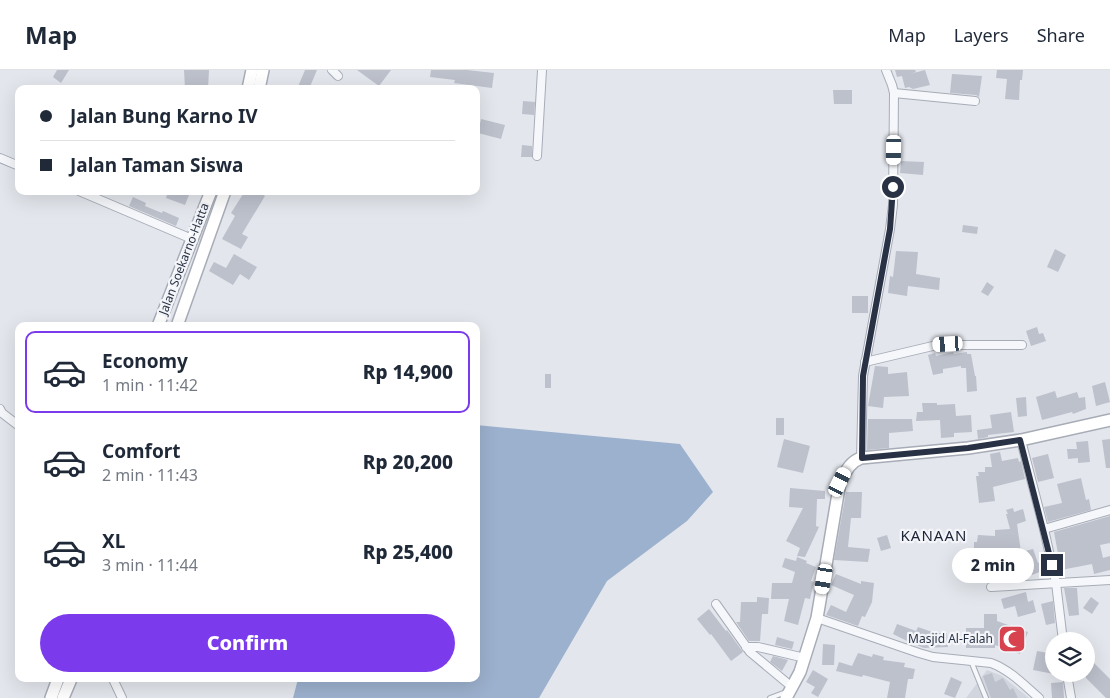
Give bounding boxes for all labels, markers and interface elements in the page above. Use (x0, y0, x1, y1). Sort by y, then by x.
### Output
text: Map (25, 18, 77, 51)
text: Map (888, 23, 926, 47)
text: Layers (954, 23, 1009, 47)
text: Share (1037, 23, 1085, 47)
text: Jalan Bung Karno IV (70, 103, 258, 129)
car (886, 135, 901, 165)
text: Jalan Taman Siswa (70, 152, 243, 178)
route start (882, 176, 904, 198)
street label: Jalan Soekarno-Hatta (154, 200, 213, 318)
car (932, 336, 963, 352)
text: Economy (102, 348, 188, 374)
icon: car (42, 350, 87, 395)
text: Rp 14,900 (363, 359, 453, 385)
text: 1 min · 11:42 (102, 374, 198, 396)
text: Comfort (102, 438, 181, 464)
icon: car (42, 440, 87, 485)
text: Rp 20,200 (363, 449, 453, 475)
text: 2 min · 11:43 (102, 464, 198, 486)
car (826, 465, 853, 499)
district label: KANAAN (901, 525, 967, 545)
text: XL (102, 528, 125, 554)
icon: car (42, 530, 87, 575)
text: Rp 25,400 (363, 539, 453, 565)
callout: 2 min (952, 548, 1034, 582)
text: 3 min · 11:44 (102, 554, 198, 576)
text: 2 min (971, 554, 1015, 576)
route end (1041, 554, 1063, 576)
car (814, 563, 833, 595)
button: Confirm (40, 614, 455, 672)
mosque icon: Masjid Al-Falah (997, 624, 1027, 654)
place label: Masjid Al-Falah (908, 630, 993, 647)
map controls (1045, 632, 1095, 682)
button: layers (1045, 632, 1095, 682)

